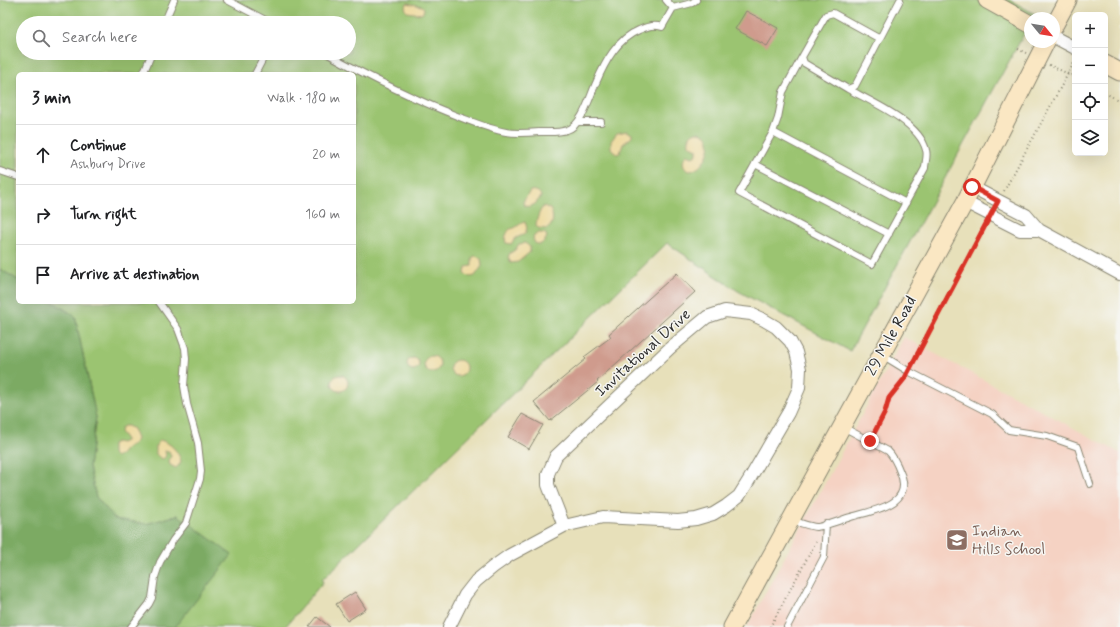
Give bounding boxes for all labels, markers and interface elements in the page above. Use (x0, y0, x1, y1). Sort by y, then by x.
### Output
north arrow (1024, 12, 1060, 48)
map controls (1072, 12, 1108, 156)
button: + (1072, 12, 1108, 48)
search box (16, 16, 356, 60)
icon: search (30, 27, 52, 49)
text: Search here (62, 28, 138, 48)
button: − (1072, 48, 1108, 84)
button: locate (1072, 84, 1108, 120)
text: 3 min (32, 87, 71, 109)
text: Walk · 180 m (267, 90, 340, 107)
button: layers (1072, 120, 1108, 156)
text: Continue (70, 136, 126, 156)
icon: ahead (32, 144, 54, 166)
text: 20 m (312, 146, 340, 163)
text: Ashbury Drive (70, 156, 146, 173)
route start (963, 178, 981, 196)
icon: right (32, 204, 54, 226)
text: Turn right (70, 205, 137, 225)
text: 160 m (305, 206, 340, 223)
icon: arrive (32, 264, 54, 286)
text: Arrive at destination (70, 265, 199, 285)
street label: 29 Mile Road (860, 292, 922, 380)
street label: Invitational Drive (591, 304, 695, 402)
route end (861, 432, 879, 450)
place label: Indian Hills School (972, 521, 1045, 560)
school or university icon: Indian Hills School (944, 527, 970, 553)

